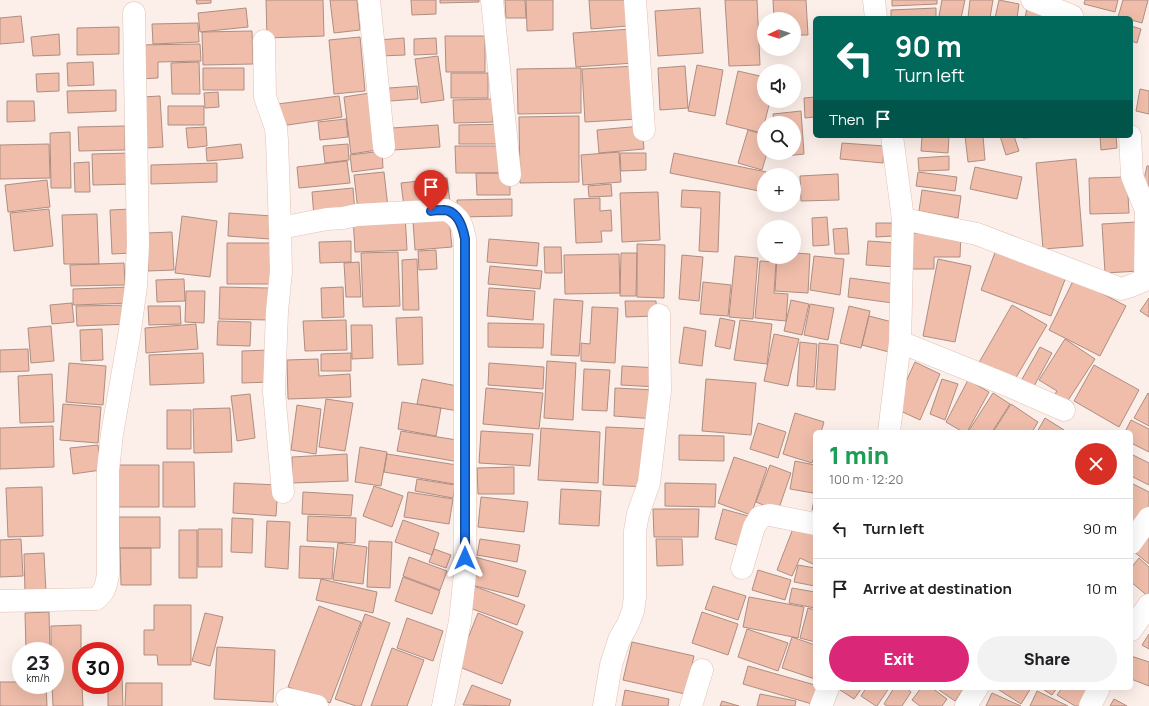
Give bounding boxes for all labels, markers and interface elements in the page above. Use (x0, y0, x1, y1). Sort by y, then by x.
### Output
north arrow (757, 12, 801, 56)
map controls (757, 12, 801, 264)
text: 90 m (895, 27, 962, 65)
icon: left (829, 32, 881, 84)
text: Turn left (895, 63, 965, 87)
button: sound (757, 64, 801, 108)
icon: arrive (872, 108, 894, 130)
text: Then (829, 109, 864, 130)
button: search (757, 116, 801, 160)
button: + (757, 168, 801, 212)
pin (414, 170, 448, 211)
icon: arrive (420, 176, 442, 198)
button: − (757, 220, 801, 264)
text: 1 min (829, 438, 889, 471)
button: close (1075, 443, 1117, 485)
text: 100 m · 12:20 (829, 470, 903, 488)
icon: left (829, 518, 851, 540)
text: Turn left (863, 518, 925, 539)
text: 90 m (1083, 518, 1117, 539)
position arrow (444, 537, 486, 579)
icon: arrive (829, 578, 851, 600)
text: Arrive at destination (863, 578, 1012, 599)
text: 10 m (1086, 578, 1117, 599)
button: Exit (829, 636, 969, 682)
button: Share (977, 636, 1117, 682)
speed limit sign: 30 (72, 642, 124, 694)
text: 23 (26, 649, 50, 676)
text: km/h (26, 671, 50, 685)

